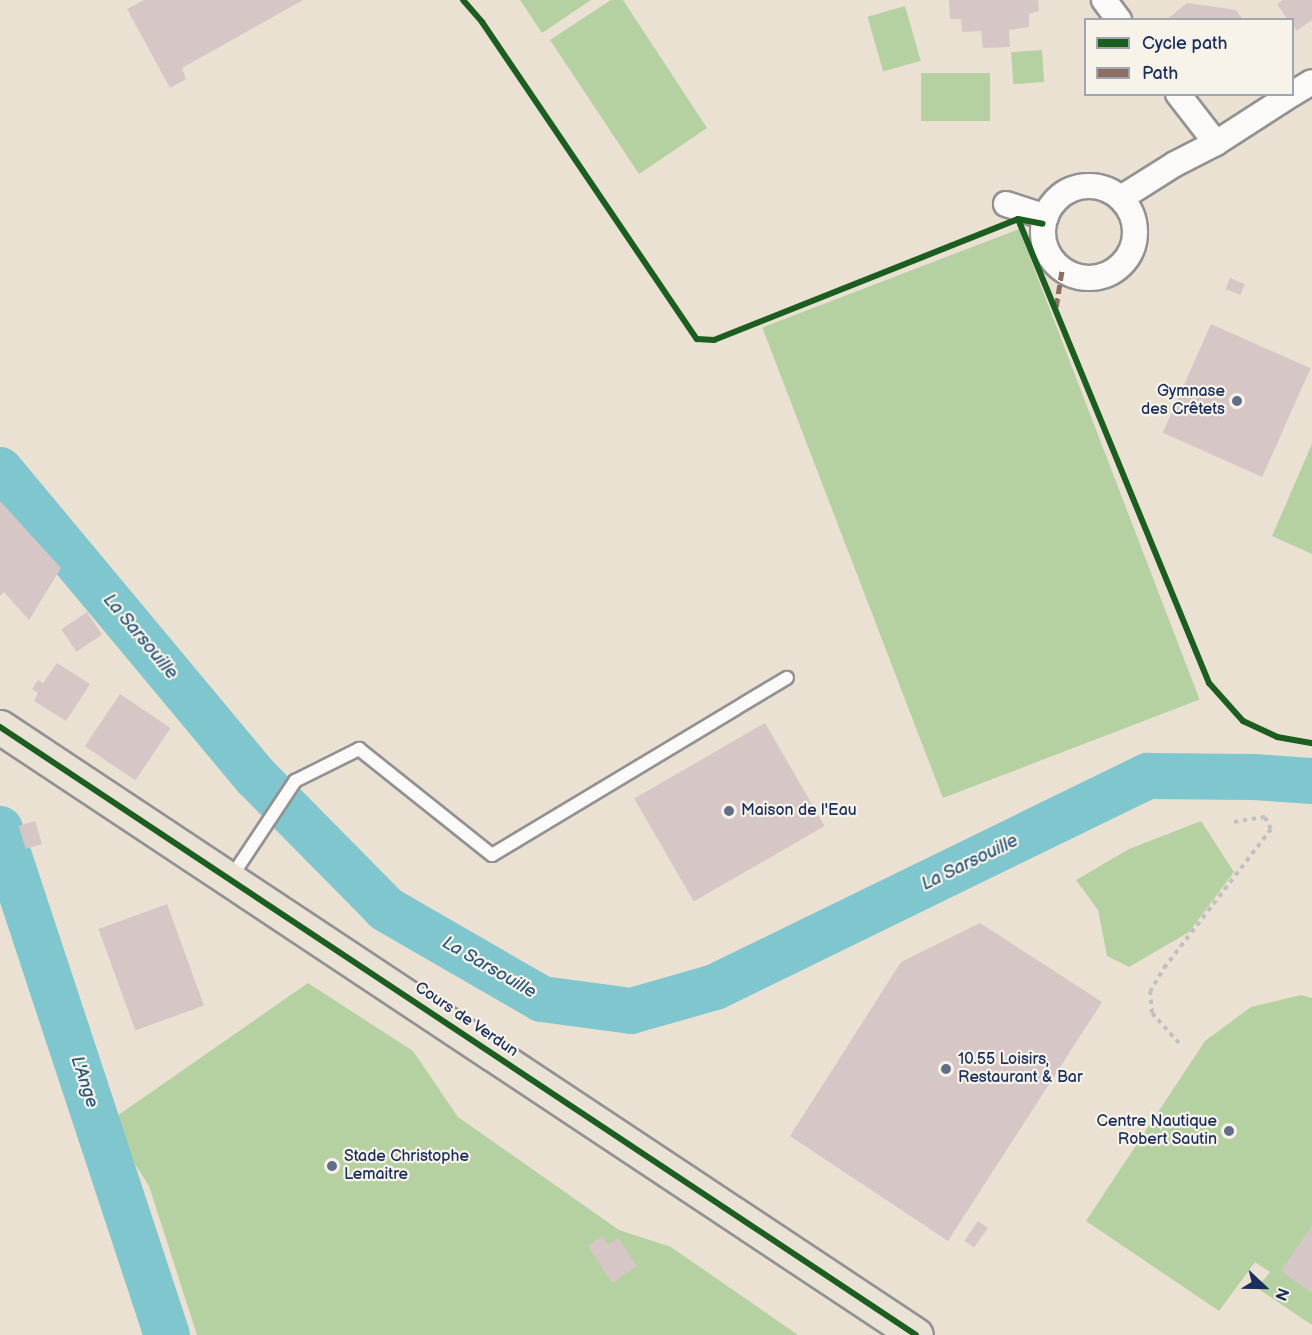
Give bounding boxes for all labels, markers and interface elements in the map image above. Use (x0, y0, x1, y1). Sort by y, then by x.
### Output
legend (1084, 18, 1294, 96)
text: Cycle path (1142, 33, 1228, 54)
text: Path (1142, 63, 1178, 84)
place label: Gymnase des Crêtets (1141, 382, 1225, 420)
marker: Gymnase des Crêtets (1230, 394, 1244, 408)
water label: La Sarsouille (98, 590, 182, 684)
place label: Maison de l'Eau (741, 801, 857, 821)
marker: Maison de l'Eau (722, 804, 736, 818)
water label: La Sarsouille (918, 830, 1022, 896)
water label: La Sarsouille (438, 932, 540, 1004)
street label: Cours de Verdun (411, 978, 521, 1062)
place label: 10.55 Loisirs, Restaurant & Bar (958, 1050, 1083, 1088)
water label: L'Ange (66, 1053, 102, 1111)
marker: 10.55 Loisirs, Restaurant & Bar (939, 1062, 953, 1076)
place label: Centre Nautique Robert Sautin (1097, 1112, 1217, 1150)
marker: Centre Nautique Robert Sautin (1222, 1124, 1236, 1138)
place label: Stade Christophe Lemaitre (344, 1147, 469, 1185)
marker: Stade Christophe Lemaitre (325, 1159, 339, 1173)
north arrow (1234, 1257, 1294, 1317)
text: N (1270, 1285, 1292, 1303)

